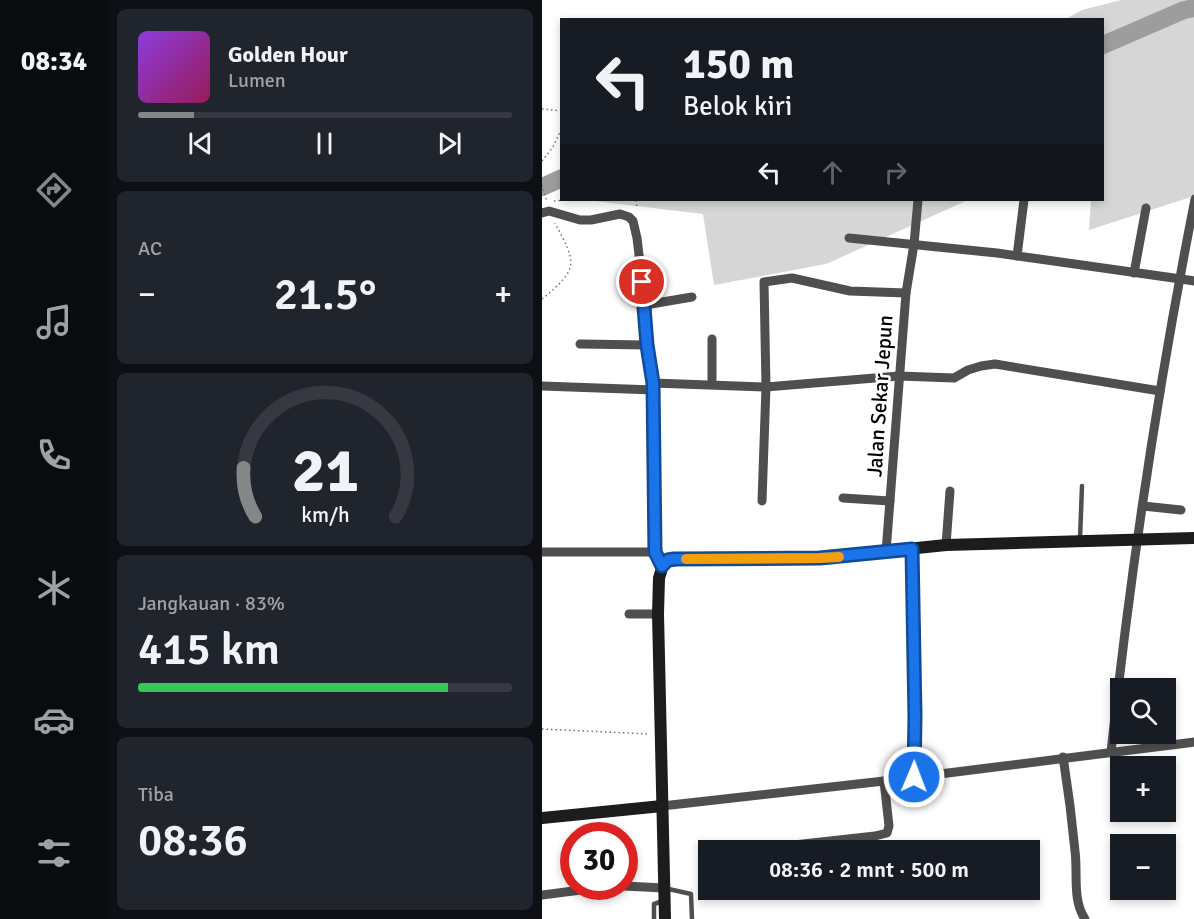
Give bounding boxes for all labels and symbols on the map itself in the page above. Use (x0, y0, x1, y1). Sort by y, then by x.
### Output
pin (616, 256, 667, 307)
street label: Jalan Sekar Jepun (861, 314, 899, 478)
position arrow (882, 745, 946, 809)
speed limit sign: 30 (560, 822, 638, 900)

